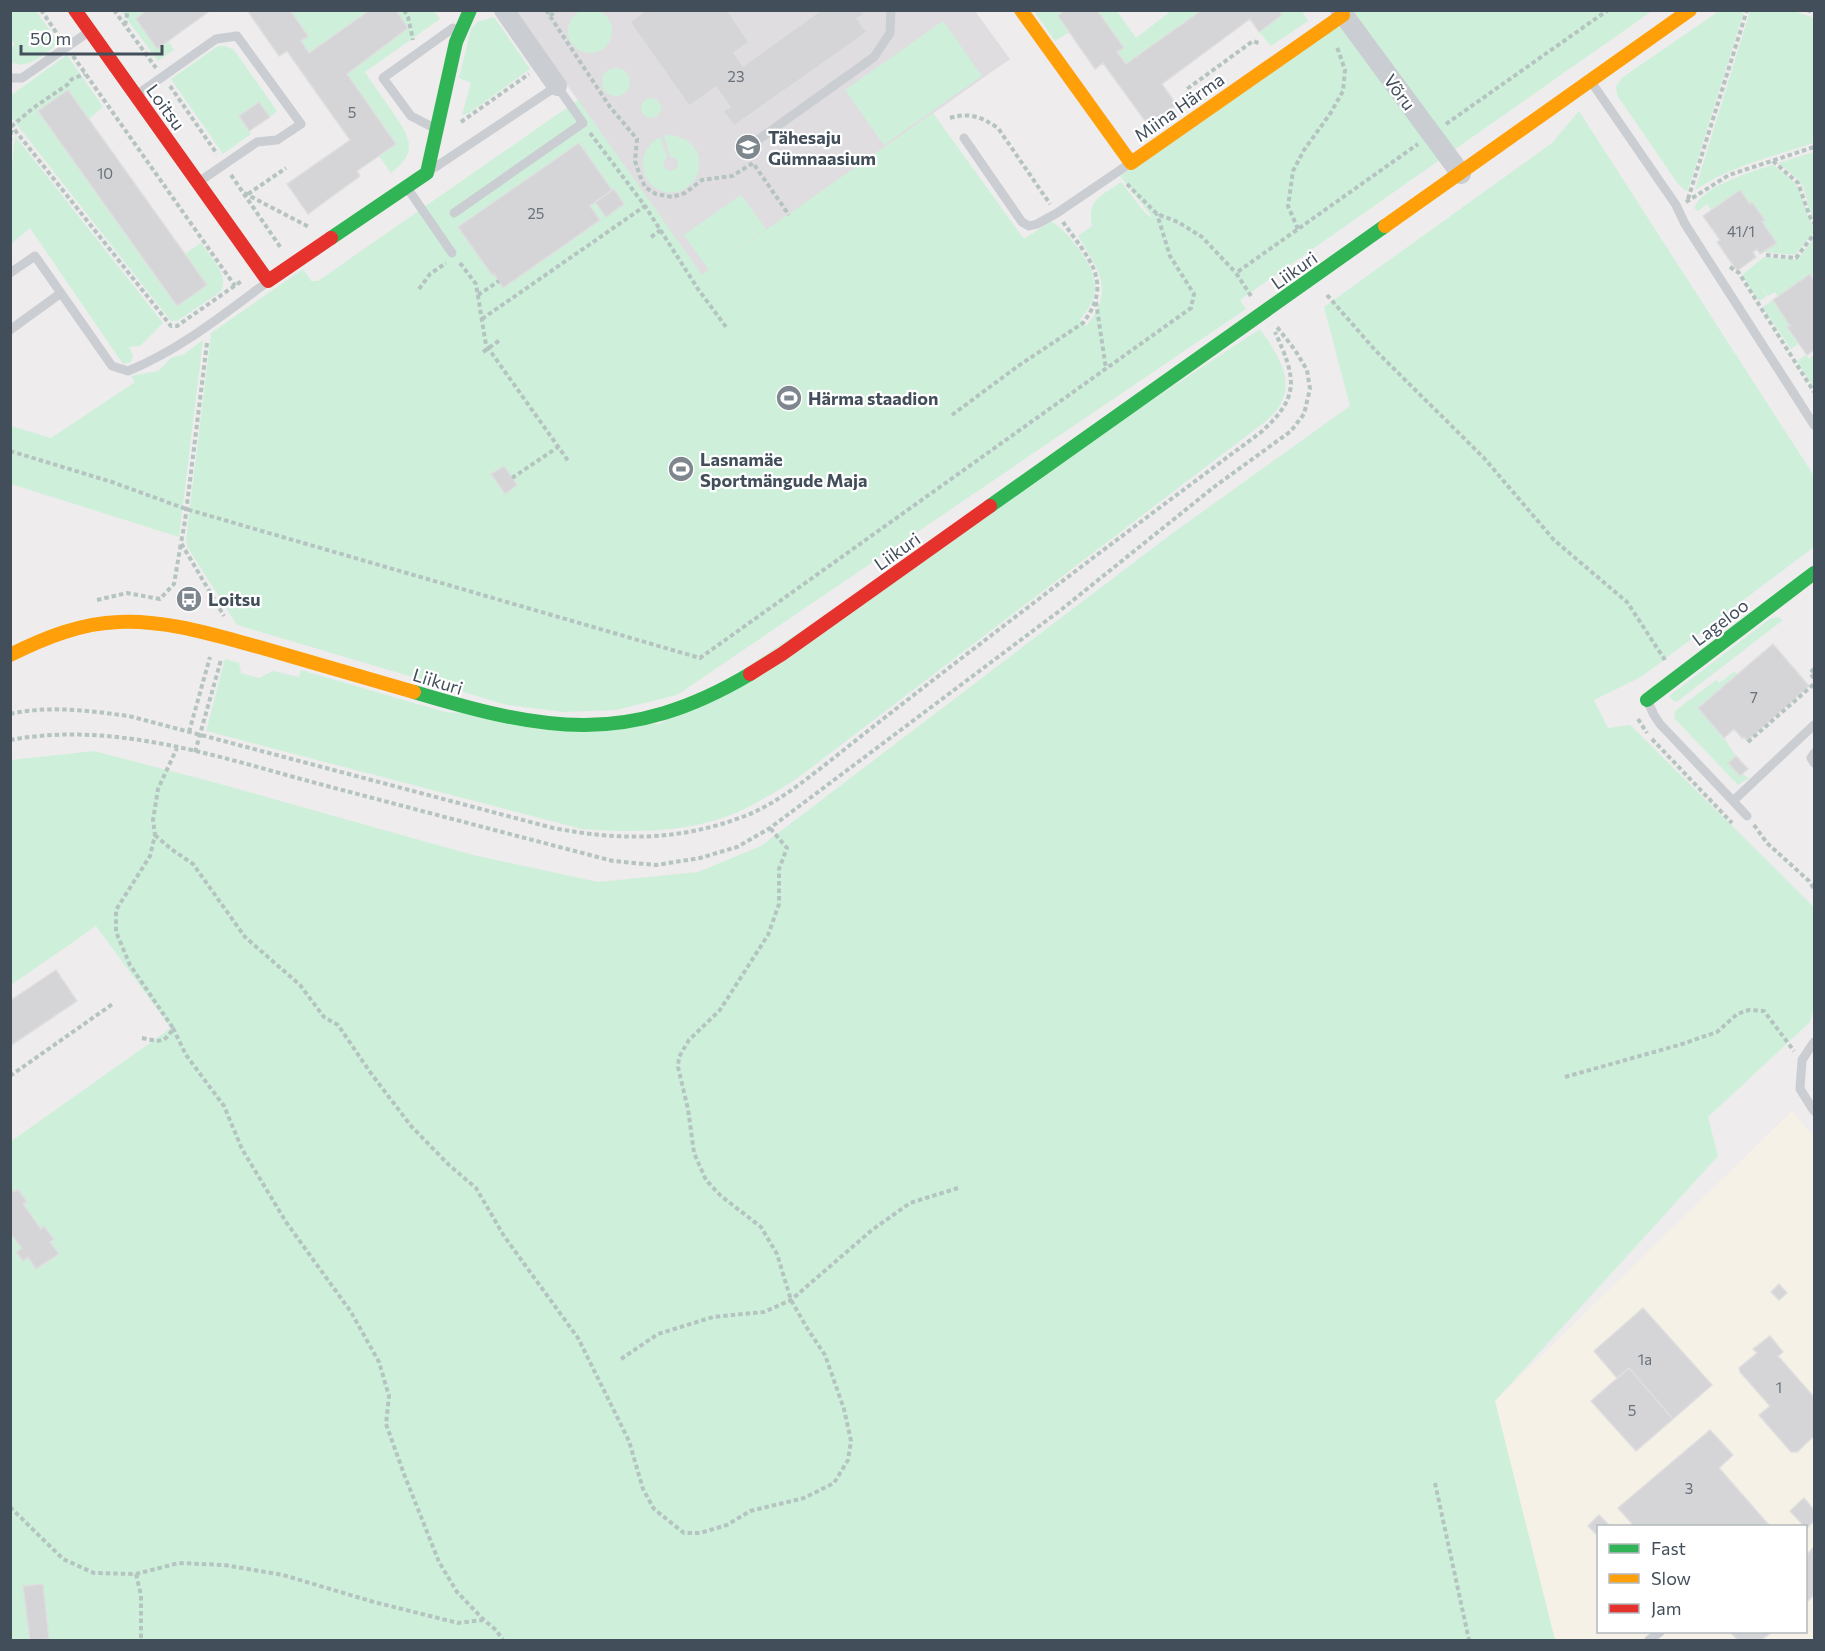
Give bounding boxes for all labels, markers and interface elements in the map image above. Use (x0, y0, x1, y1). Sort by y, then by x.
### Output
scale bar (21, 18, 162, 56)
text: 50 m (30, 27, 71, 49)
house number: 23 (728, 67, 744, 85)
street label: Miina Härma (1130, 68, 1228, 146)
street label: Võru (1380, 70, 1420, 114)
street label: Loitsu (142, 80, 190, 134)
house number: 5 (348, 103, 356, 121)
place label: Tähesaju Gümnaasium (768, 126, 876, 169)
school or university icon: Tähesaju Gümnaasium (733, 132, 763, 162)
house number: 10 (97, 164, 113, 182)
house number: 25 (528, 204, 544, 222)
house number: 41/1 (1727, 222, 1755, 240)
street label: Liikuri (1267, 246, 1321, 294)
sports icon: Härma staadion (774, 383, 804, 413)
place label: Härma staadion (808, 387, 939, 409)
place label: Lasnamäe Sportmängude Maja (700, 448, 868, 491)
sports icon: Lasnamäe Sportmängude Maja (666, 454, 696, 484)
street label: Liikuri (870, 527, 924, 575)
bus stop icon: Loitsu (174, 584, 204, 614)
place label: Loitsu (208, 588, 260, 610)
street label: Lageloo (1687, 594, 1753, 650)
street label: Liikuri (410, 663, 466, 699)
house number: 7 (1750, 688, 1758, 706)
house number: 1a (1638, 1350, 1652, 1368)
house number: 1 (1776, 1378, 1782, 1396)
house number: 5 (1628, 1401, 1636, 1419)
house number: 3 (1685, 1479, 1693, 1497)
legend (1597, 1525, 1807, 1633)
text: Fast (1651, 1537, 1686, 1559)
text: Slow (1651, 1567, 1691, 1589)
text: Jam (1651, 1597, 1681, 1619)

